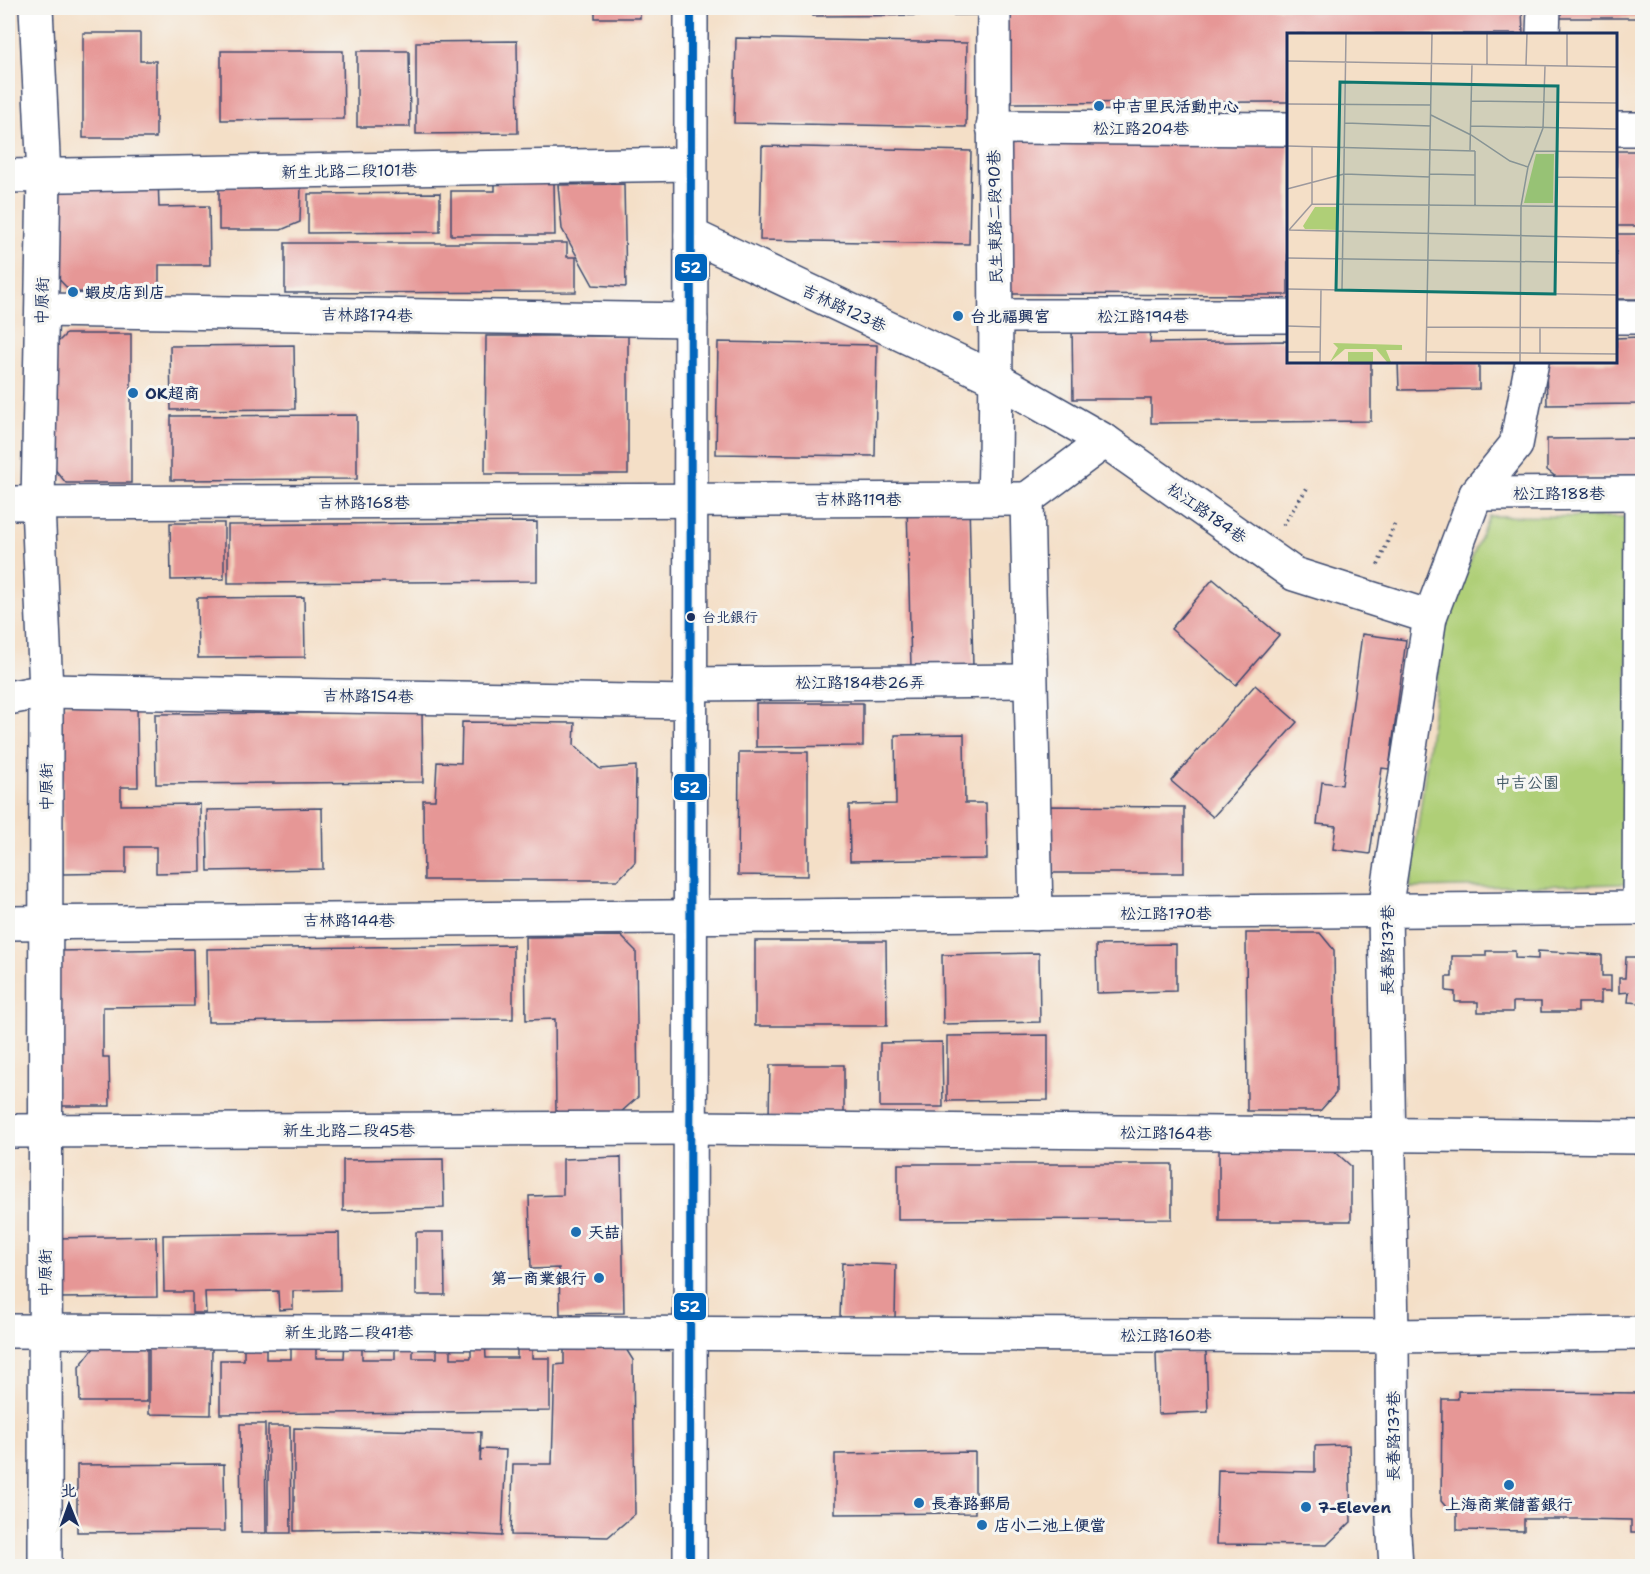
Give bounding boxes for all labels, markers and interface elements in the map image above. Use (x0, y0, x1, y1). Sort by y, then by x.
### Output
inset map (1287, 33, 1617, 363)
place label: 中吉里民活動中心 (1111, 96, 1239, 117)
marker: 中吉里民活動中心 (1092, 99, 1106, 113)
street label: 松江路204巷 (1093, 118, 1189, 139)
street label: 民生東路二段90巷 (983, 150, 1007, 284)
street label: 新生北路二段101巷 (281, 159, 417, 183)
line badge: 52 (674, 253, 708, 282)
text: 52 (681, 257, 701, 278)
street label: 中原街 (31, 277, 53, 325)
street label: 吉林路123巷 (798, 279, 890, 337)
place label: 蝦皮店到店 (85, 282, 165, 303)
marker: 蝦皮店到店 (66, 285, 80, 299)
street label: 吉林路174巷 (321, 304, 413, 326)
place label: 台北福興宮 (970, 306, 1050, 327)
street label: 松江路194巷 (1097, 306, 1189, 327)
marker: 台北福興宮 (951, 309, 965, 323)
place label: OK超商 (145, 383, 200, 404)
marker: OK超商 (126, 386, 140, 400)
street label: 松江路184巷 (1163, 478, 1251, 548)
street label: 松江路188巷 (1513, 483, 1605, 504)
street label: 吉林路119巷 (814, 489, 902, 510)
street label: 吉林路168巷 (318, 492, 410, 513)
place label: 台北銀行 (702, 608, 758, 626)
marker: 台北銀行 (685, 611, 697, 623)
street label: 松江路184巷26弄 (795, 672, 925, 693)
street label: 吉林路154巷 (322, 685, 414, 707)
street label: 中原街 (36, 763, 57, 811)
park label: 中吉公園 (1495, 772, 1559, 793)
line badge: 52 (673, 773, 708, 801)
text: 52 (680, 777, 700, 798)
street label: 松江路170巷 (1120, 903, 1212, 924)
street label: 長春路137巷 (1377, 905, 1398, 995)
street label: 吉林路144巷 (303, 910, 395, 931)
street label: 新生北路二段45巷 (283, 1120, 415, 1141)
street label: 松江路164巷 (1120, 1122, 1212, 1144)
place label: 天喆 (588, 1222, 620, 1243)
marker: 天喆 (569, 1225, 583, 1239)
street label: 中原街 (35, 1249, 56, 1297)
place label: 第一商業銀行 (491, 1268, 587, 1289)
marker: 第一商業銀行 (592, 1271, 606, 1285)
line badge: 52 (673, 1292, 707, 1321)
text: 52 (680, 1296, 700, 1317)
street label: 新生北路二段41巷 (284, 1322, 414, 1343)
street label: 松江路160巷 (1120, 1325, 1212, 1346)
street label: 長春路137巷 (1383, 1391, 1404, 1481)
north arrow (39, 1475, 99, 1535)
marker: 上海商業儲蓄銀行 (1502, 1478, 1516, 1492)
text: 北 (61, 1480, 77, 1501)
place label: 長春路郵局 (931, 1493, 1011, 1514)
place label: 上海商業儲蓄銀行 (1445, 1494, 1573, 1515)
marker: 長春路郵局 (912, 1496, 926, 1510)
place label: 7-Eleven (1318, 1497, 1391, 1518)
marker: 7-Eleven (1299, 1500, 1313, 1514)
place label: 店小二池上便當 (994, 1515, 1106, 1536)
marker: 店小二池上便當 (975, 1518, 989, 1532)

